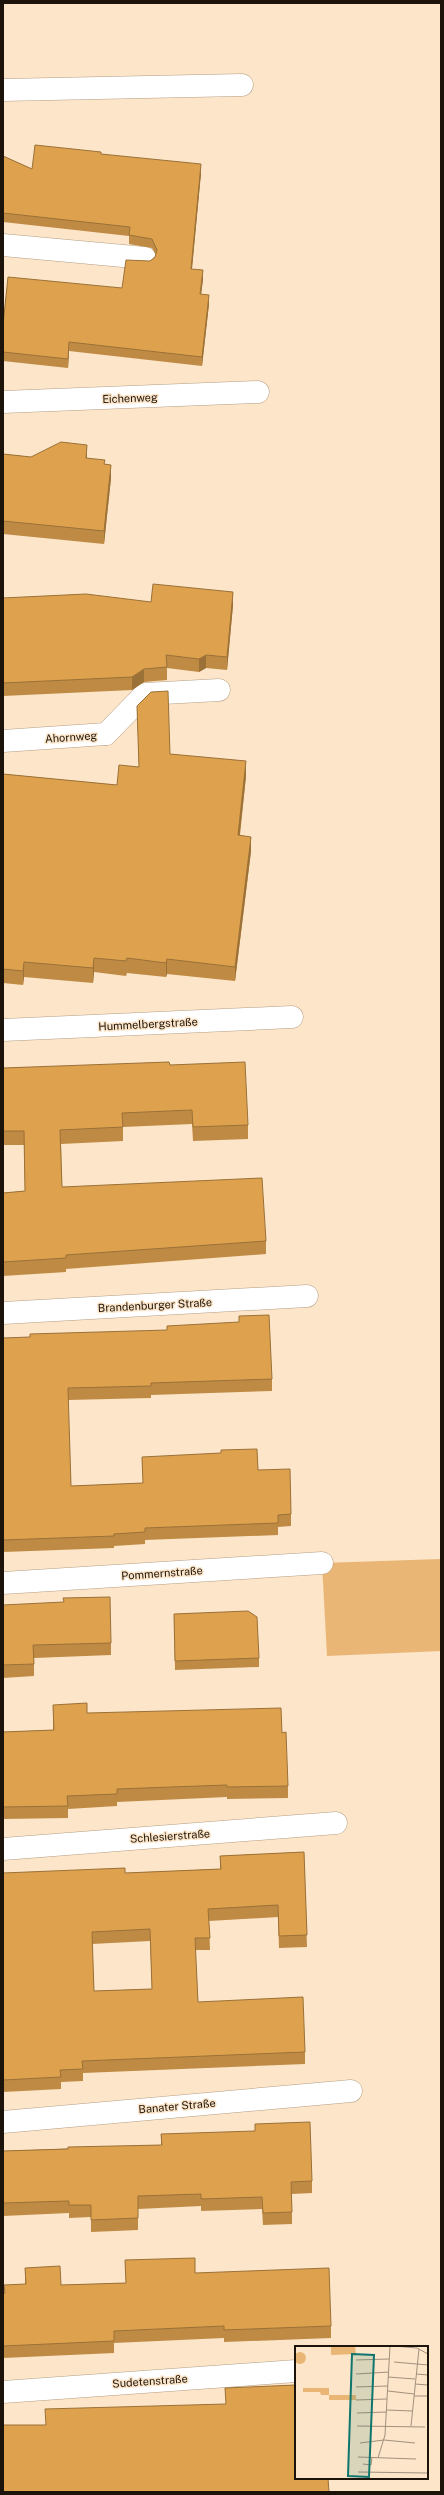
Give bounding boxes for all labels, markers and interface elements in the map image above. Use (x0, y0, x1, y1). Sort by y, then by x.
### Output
street label: Eichenweg (102, 391, 158, 405)
street label: Ahornweg (44, 729, 98, 745)
street label: Hummelbergstraße (98, 1015, 198, 1033)
street label: Brandenburger Straße (98, 1296, 212, 1314)
street label: Pommernstraße (121, 1564, 203, 1582)
street label: Schlesierstraße (130, 1827, 210, 1845)
street label: Banater Straße (138, 2097, 216, 2115)
inset map (295, 2346, 428, 2479)
street label: Sudetenstraße (112, 2372, 188, 2390)

